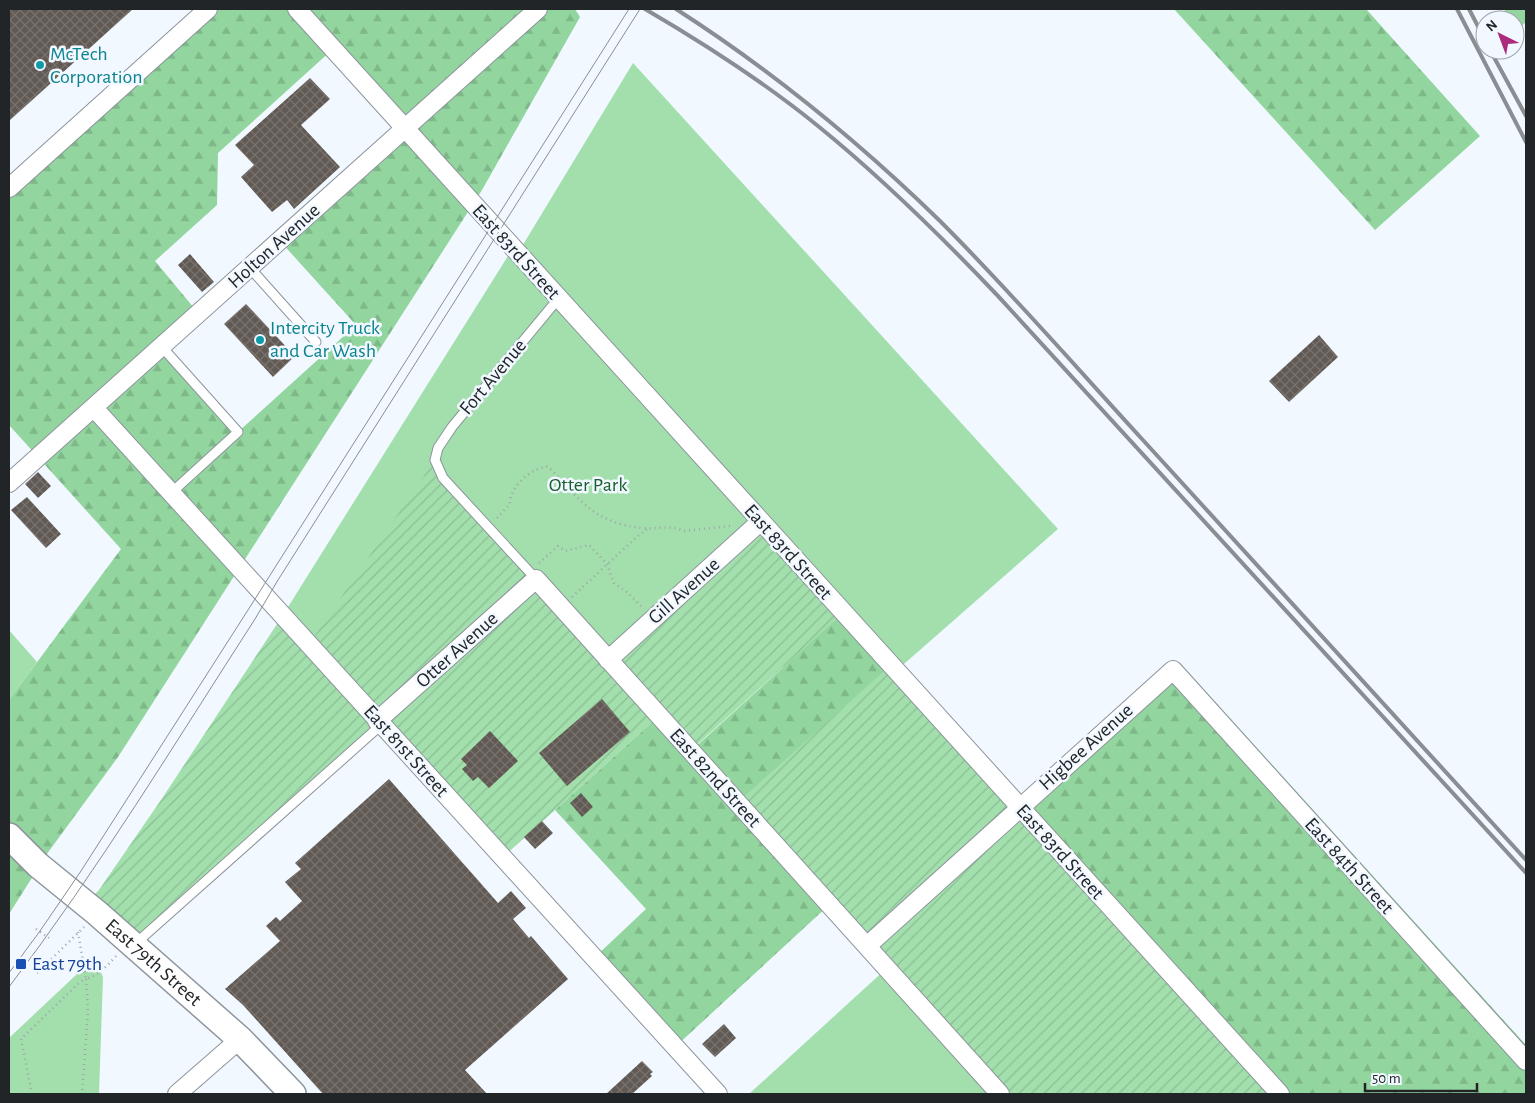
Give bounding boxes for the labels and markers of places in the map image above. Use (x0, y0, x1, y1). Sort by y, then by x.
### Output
place label: McTech Corporation (50, 44, 143, 87)
marker: McTech Corporation (34, 59, 46, 71)
place label: Intercity Truck and Car Wash (270, 318, 380, 361)
marker: Intercity Truck and Car Wash (254, 334, 266, 346)
place label: East 79th (32, 954, 102, 974)
marker: East 79th (14, 957, 28, 971)

